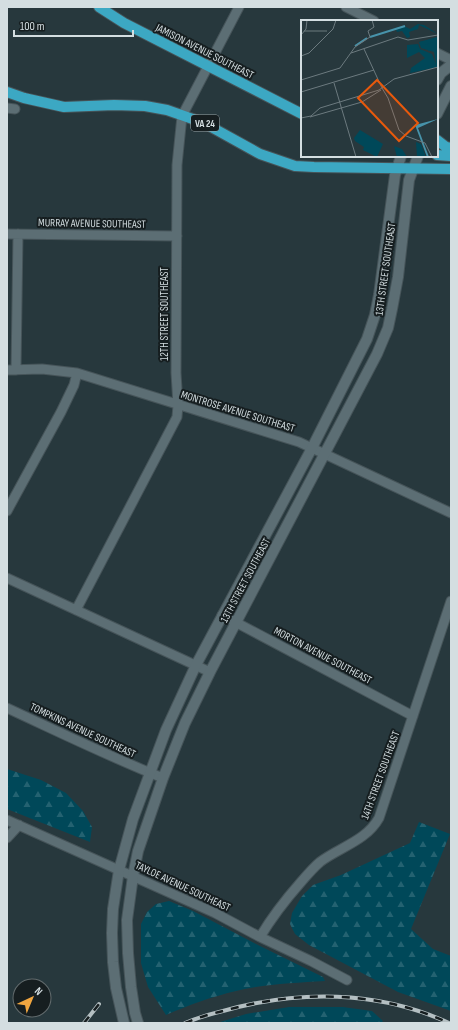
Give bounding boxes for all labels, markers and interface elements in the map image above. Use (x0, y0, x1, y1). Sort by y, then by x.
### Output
scale bar (14, 12, 133, 38)
text: 100 m (20, 19, 45, 34)
inset map (301, 20, 438, 157)
street label: JAMISON AVENUE SOUTHEAST (153, 21, 256, 82)
road number: VA 24 (191, 115, 219, 131)
street label: MURRAY AVENUE SOUTHEAST (38, 216, 146, 231)
street label: 13TH STREET SOUTHEAST (373, 221, 399, 316)
street label: 12TH STREET SOUTHEAST (158, 267, 171, 361)
street label: MONTROSE AVENUE SOUTHEAST (179, 388, 297, 435)
street label: 13TH STREET SOUTHEAST (218, 535, 273, 625)
street label: MORTON AVENUE SOUTHEAST (272, 624, 374, 687)
street label: TOMPKINS AVENUE SOUTHEAST (28, 700, 138, 761)
street label: 14TH STREET SOUTHEAST (358, 729, 403, 821)
street label: TAYLOE AVENUE SOUTHEAST (133, 859, 233, 914)
north arrow (12, 978, 52, 1018)
text: N (32, 984, 45, 998)

